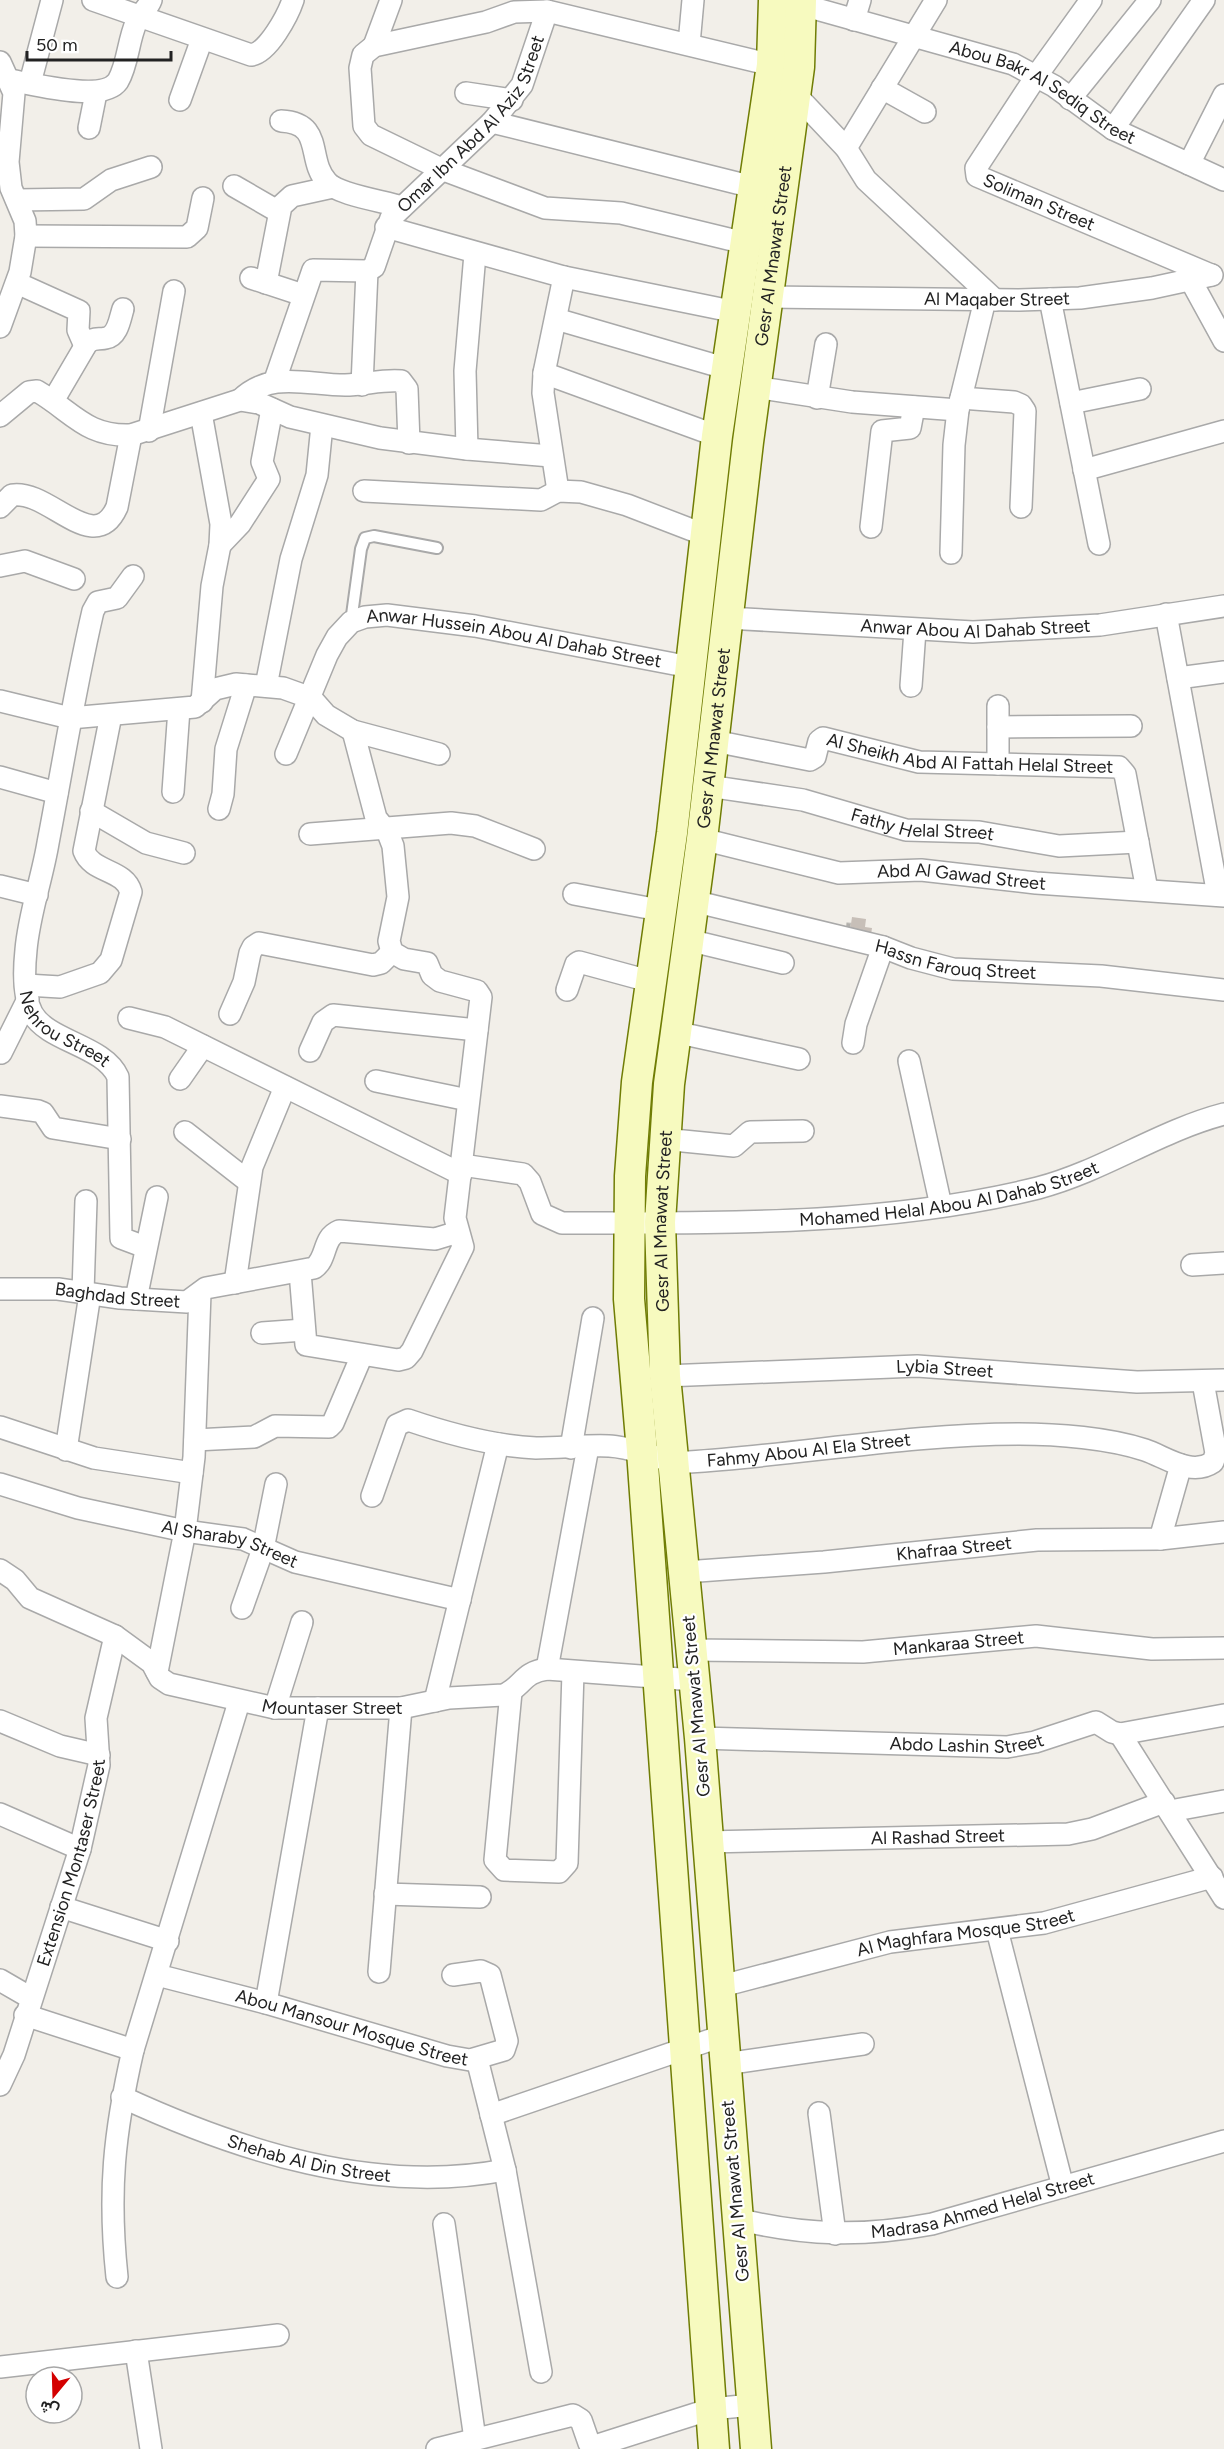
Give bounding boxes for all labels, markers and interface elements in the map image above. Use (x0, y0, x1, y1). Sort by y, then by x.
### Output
scale bar (27, 24, 171, 62)
street label: Omar Ibn Abd Al Aziz Street (393, 32, 549, 217)
text: 50 m (36, 34, 78, 56)
street label: Abou Bakr Al Sediq Street (947, 36, 1139, 149)
street label: Gesr Al Mnawat Street (750, 164, 797, 348)
street label: Soliman Street (980, 169, 1098, 236)
street label: Al Maqaber Street (924, 287, 1071, 311)
street label: Anwar Hussein Abou Al Dahab Street (365, 604, 664, 672)
street label: Anwar Abou Al Dahab Street (860, 615, 1091, 643)
street label: Gesr Al Mnawat Street (692, 646, 735, 830)
street label: Al Sheikh Abd Al Fattah Helal Street (825, 728, 1114, 778)
street label: Fathy Helal Street (848, 804, 996, 845)
street label: Abd Al Gawad Street (877, 859, 1047, 895)
street label: Hassn Farouq Street (873, 934, 1037, 984)
street label: Nehrou Street (15, 989, 115, 1072)
street label: Gesr Al Mnawat Street (649, 1129, 677, 1312)
street label: Mohamed Helal Abou Al Dahab Street (799, 1156, 1102, 1231)
street label: Baghdad Street (53, 1278, 181, 1313)
street label: Lybia Street (896, 1355, 994, 1383)
street label: Fahmy Abou Al Ela Street (706, 1429, 912, 1472)
street label: Al Sharaby Street (160, 1515, 301, 1573)
street label: Khafraa Street (895, 1532, 1013, 1565)
street label: Gesr Al Mnawat Street (677, 1614, 715, 1798)
street label: Mankaraa Street (892, 1626, 1025, 1660)
street label: Mountaser Street (260, 1694, 403, 1719)
street label: Abdo Lashin Street (889, 1729, 1047, 1758)
street label: Extension Montaser Street (32, 1759, 110, 1969)
street label: Al Rashad Street (871, 1824, 1005, 1849)
street label: Al Maghfara Mosque Street (854, 1904, 1077, 1961)
street label: Abou Mansour Mosque Street (233, 1985, 470, 2071)
street label: Gesr Al Mnawat Street (716, 2099, 754, 2283)
street label: Shehab Al Din Street (224, 2130, 392, 2187)
street label: Madrasa Ahmed Helal Street (870, 2167, 1097, 2243)
north arrow (24, 2365, 84, 2425)
text: ش (37, 2397, 61, 2421)

